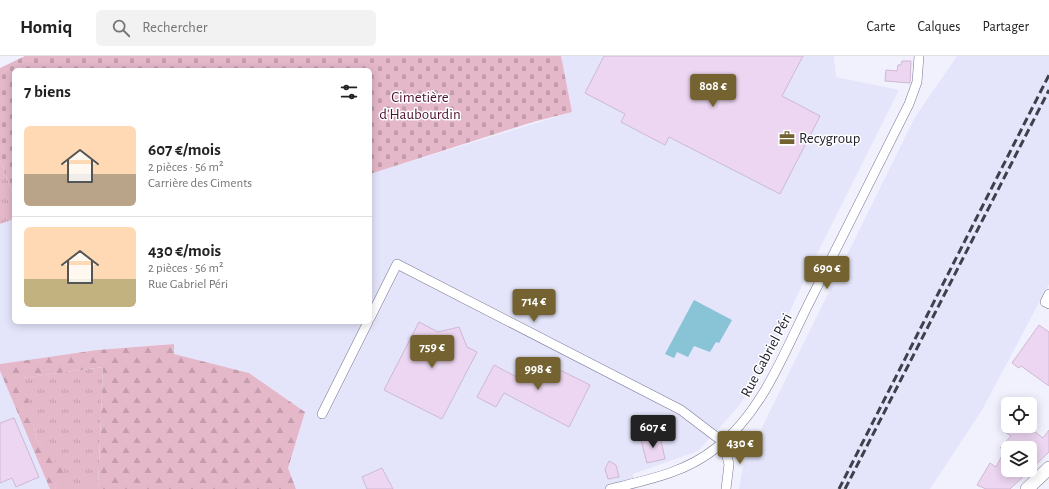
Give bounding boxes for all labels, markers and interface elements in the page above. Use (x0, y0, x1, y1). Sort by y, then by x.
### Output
search box (96, 10, 376, 46)
icon: search (110, 17, 132, 39)
text: Homiq (20, 18, 72, 37)
text: Rechercher (142, 20, 208, 35)
text: Carte (867, 20, 895, 34)
text: Calques (917, 20, 961, 34)
text: Partager (983, 20, 1029, 34)
pin: 808 € (685, 74, 741, 108)
text: 808 € (699, 80, 727, 93)
icon: filters (338, 81, 360, 103)
text: 7 biens (24, 83, 71, 100)
park label: Cimetière d'Haubourdin (379, 90, 461, 122)
office icon: Recygroup (778, 129, 796, 147)
place label: Recygroup (799, 131, 860, 146)
text: 607 €/mois (148, 141, 221, 158)
icon: home (56, 142, 104, 190)
text: 2 pièces · 56 m² (148, 161, 224, 174)
text: Carrière des Ciments (148, 177, 252, 190)
text: 430 €/mois (148, 242, 221, 259)
icon: home (56, 243, 104, 291)
pin: 690 € (799, 256, 855, 290)
text: 2 pièces · 56 m² (148, 262, 224, 275)
text: 690 € (813, 262, 841, 275)
text: Rue Gabriel Péri (148, 278, 228, 291)
pin: 714 € (506, 289, 562, 323)
text: 714 € (522, 295, 546, 308)
street label: Rue Gabriel Péri (738, 311, 795, 400)
pin: 759 € (404, 335, 460, 369)
text: 759 € (419, 341, 445, 354)
pin: 998 € (510, 357, 566, 391)
text: 998 € (524, 363, 552, 376)
map controls (1001, 397, 1037, 477)
button: locate (1001, 397, 1037, 433)
pin: 607 € (625, 415, 681, 449)
text: 607 € (640, 421, 666, 434)
pin: 430 € (712, 431, 768, 465)
text: 430 € (727, 437, 753, 450)
button: layers (1001, 441, 1037, 477)

